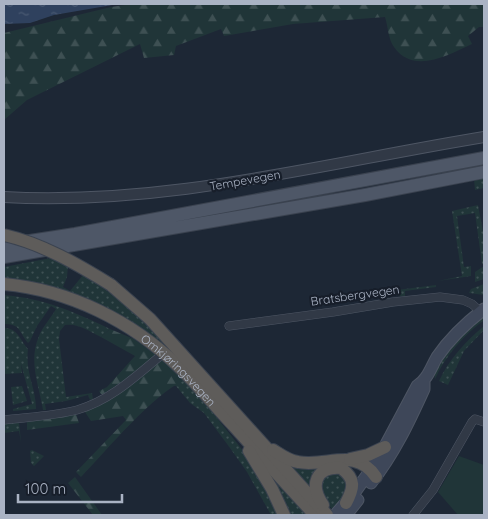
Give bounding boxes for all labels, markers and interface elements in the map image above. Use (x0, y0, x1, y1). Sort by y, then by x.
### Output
street label: Tempevegen (208, 166, 282, 194)
street label: Bratsbergvegen (310, 281, 400, 309)
street label: Omkjøringsvegen (138, 331, 219, 409)
scale bar (18, 472, 121, 504)
text: 100 m (25, 479, 66, 498)

